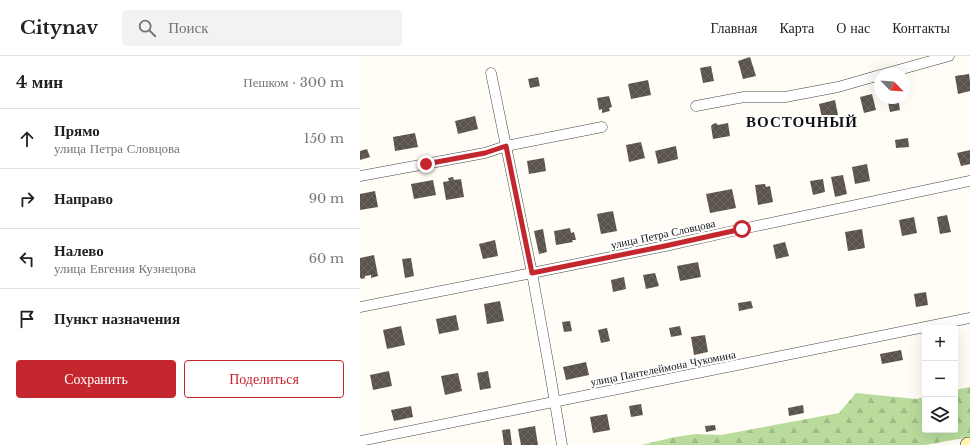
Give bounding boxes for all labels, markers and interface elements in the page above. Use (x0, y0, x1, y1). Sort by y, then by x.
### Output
search box (122, 10, 402, 46)
text: Citynav (20, 16, 98, 39)
icon: search (136, 17, 158, 39)
text: Поиск (168, 18, 208, 37)
text: Главная (710, 19, 757, 37)
text: Карта (779, 19, 814, 37)
text: О нас (836, 19, 870, 37)
text: Контакты (892, 19, 950, 37)
north arrow (874, 68, 910, 104)
text: 4 мин (16, 72, 63, 93)
text: Пешком · 300 m (243, 74, 344, 91)
district label: ВОСТОЧНЫЙ (746, 112, 858, 131)
text: Прямо (54, 121, 100, 140)
icon: ahead (16, 128, 38, 150)
text: 150 m (304, 130, 344, 147)
text: улица Петра Словцова (54, 140, 180, 157)
route end (417, 155, 435, 173)
icon: right (16, 188, 38, 210)
text: Направо (54, 189, 113, 208)
text: 90 m (309, 190, 344, 207)
street label: улица Петра Словцова (609, 216, 717, 252)
route start (733, 220, 751, 238)
text: Налево (54, 241, 104, 260)
icon: left (16, 248, 38, 270)
text: 60 m (309, 250, 344, 267)
text: улица Евгения Кузнецова (54, 260, 196, 277)
icon: arrive (16, 308, 38, 330)
text: Пункт назначения (54, 309, 180, 328)
map controls (922, 325, 958, 433)
button: + (922, 325, 958, 361)
street label: улица Пантелеймона Чукомина (589, 347, 737, 389)
button: Сохранить (16, 360, 176, 398)
button: Поделиться (184, 360, 344, 398)
button: − (922, 361, 958, 397)
button: layers (922, 397, 958, 433)

